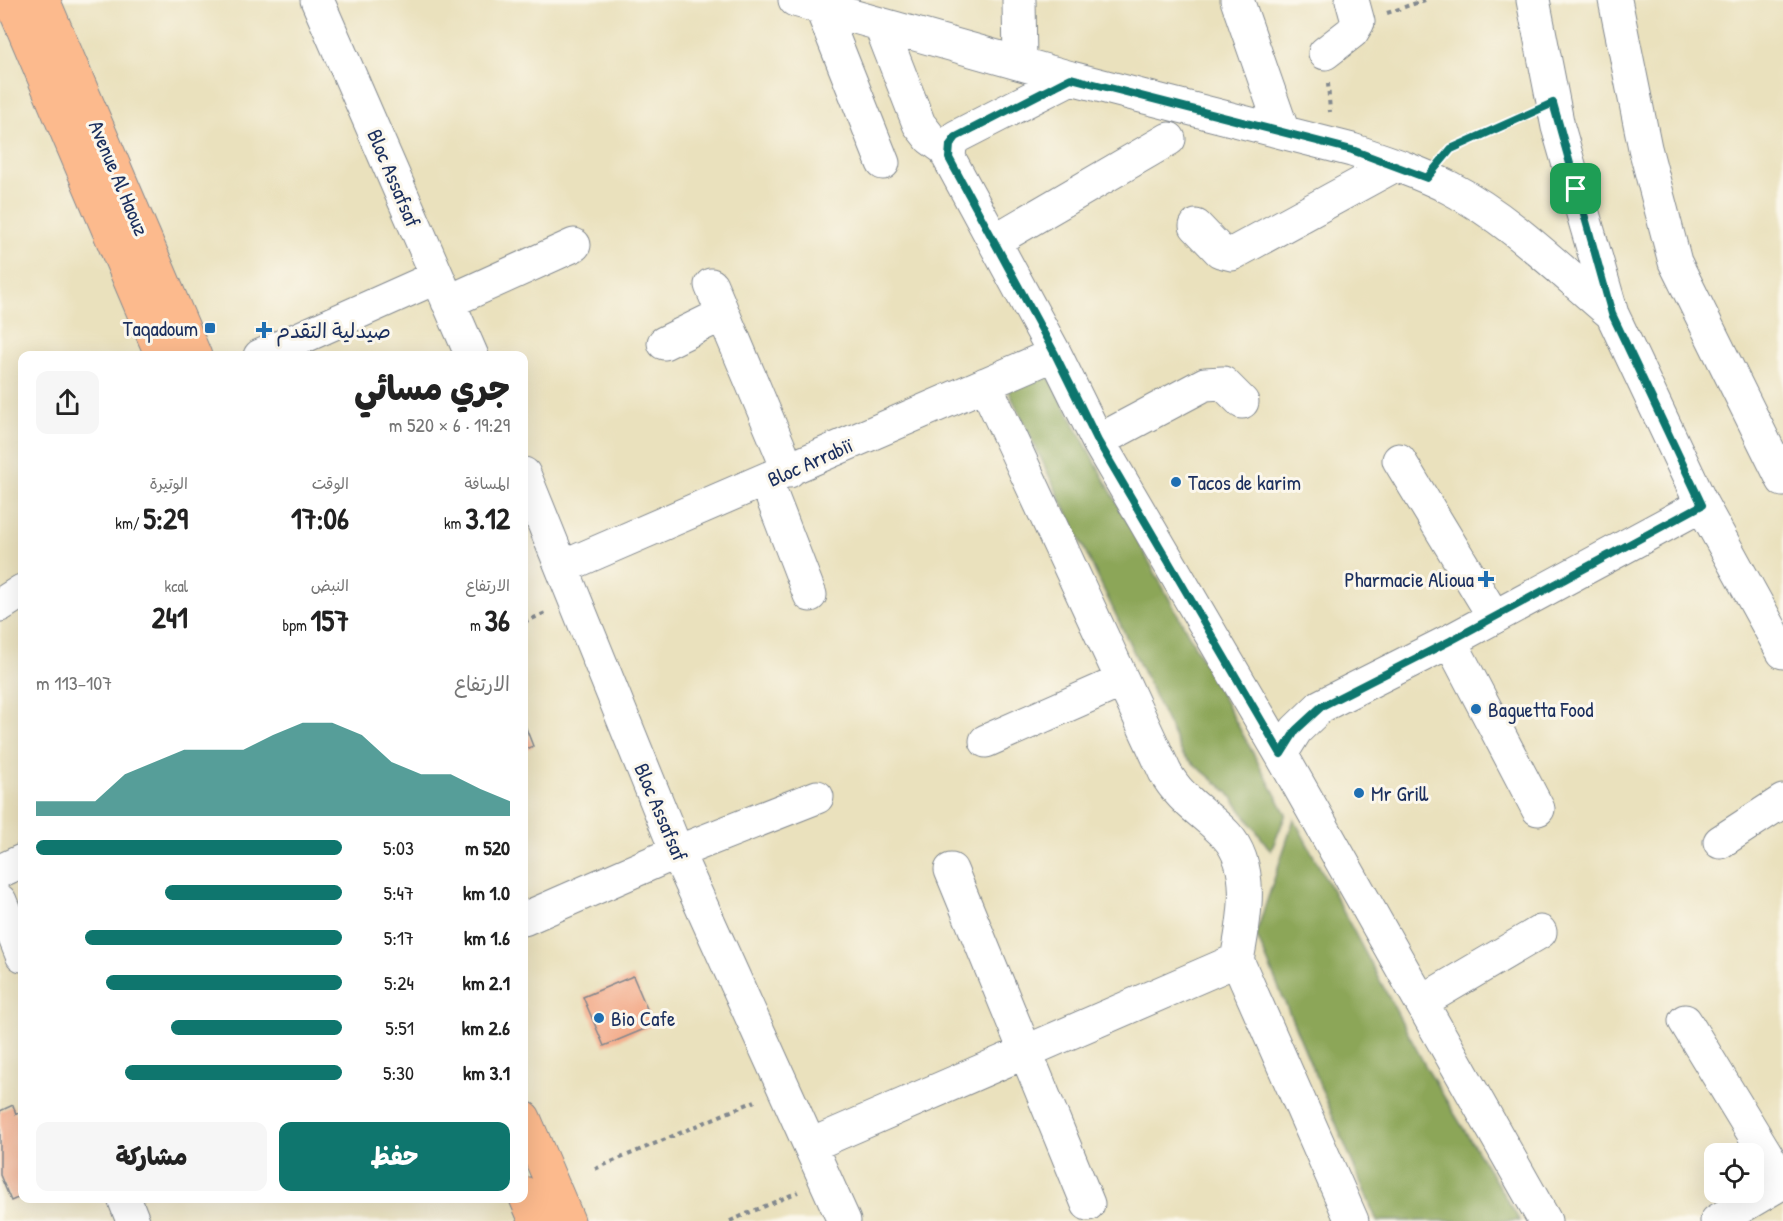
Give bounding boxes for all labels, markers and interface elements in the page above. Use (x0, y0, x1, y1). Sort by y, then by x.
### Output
street label: Avenue Al Haouz (82, 116, 156, 240)
street label: Bloc Assafsaf (360, 125, 428, 232)
pin (1550, 163, 1601, 214)
icon: arrive (1559, 172, 1592, 205)
place label: Taqadoum (123, 314, 198, 343)
place label: صيدلية التقدم (276, 316, 391, 347)
marker: Taqadoum (203, 321, 217, 335)
marker: صيدلية التقدم (257, 323, 271, 337)
text: جري مسائي (354, 366, 510, 410)
button: share (36, 371, 99, 434)
text: 19:29 · 6 × 520 m (389, 411, 510, 438)
street label: Bloc Arrabiï (763, 430, 857, 494)
place label: Tacos de karim (1188, 468, 1301, 497)
text: الوتيرة (149, 472, 188, 494)
text: الوقت (312, 472, 349, 494)
text: المسافة (464, 472, 510, 494)
marker: Tacos de karim (1169, 475, 1183, 489)
text: 5:29 (143, 498, 188, 538)
text: 17:06 (291, 498, 349, 538)
text: 3.12 (465, 498, 510, 538)
text: /km (115, 512, 143, 534)
text: km (444, 512, 465, 534)
place label: Pharmacie Alioua (1345, 565, 1474, 594)
marker: Pharmacie Alioua (1479, 572, 1493, 586)
text: النبض (311, 574, 349, 596)
text: الارتفاع (465, 574, 510, 596)
text: kcal (165, 575, 188, 597)
text: 241 (152, 597, 188, 637)
text: 157 (311, 600, 349, 640)
text: 36 (485, 600, 510, 640)
text: bpm (283, 614, 311, 636)
text: m (470, 614, 485, 636)
text: 107–113 m (36, 669, 112, 696)
text: الارتفاع (454, 670, 510, 697)
place label: Baguetta Food (1488, 695, 1593, 724)
marker: Baguetta Food (1469, 702, 1483, 716)
street label: Bloc Assafsaf (627, 759, 695, 866)
place label: Mr Grill (1371, 779, 1429, 808)
marker: Mr Grill (1352, 786, 1366, 800)
text: 5:03 (383, 834, 414, 861)
text: 520 m (465, 834, 510, 861)
text: 5:47 (384, 879, 414, 906)
text: 1.0 km (463, 879, 510, 906)
text: 5:17 (384, 924, 414, 951)
text: 1.6 km (464, 924, 510, 951)
text: 5:24 (384, 969, 414, 996)
text: 2.1 km (463, 969, 510, 996)
place label: Bio Cafe (611, 1004, 675, 1033)
marker: Bio Cafe (592, 1011, 606, 1025)
text: 5:51 (385, 1014, 414, 1041)
text: 2.6 km (462, 1014, 510, 1041)
text: 5:30 (383, 1059, 414, 1086)
text: 3.1 km (463, 1059, 510, 1086)
button: مشاركة (36, 1122, 267, 1191)
button: حفظ (279, 1122, 510, 1191)
map controls (1704, 1143, 1764, 1203)
button: locate (1704, 1143, 1764, 1203)

